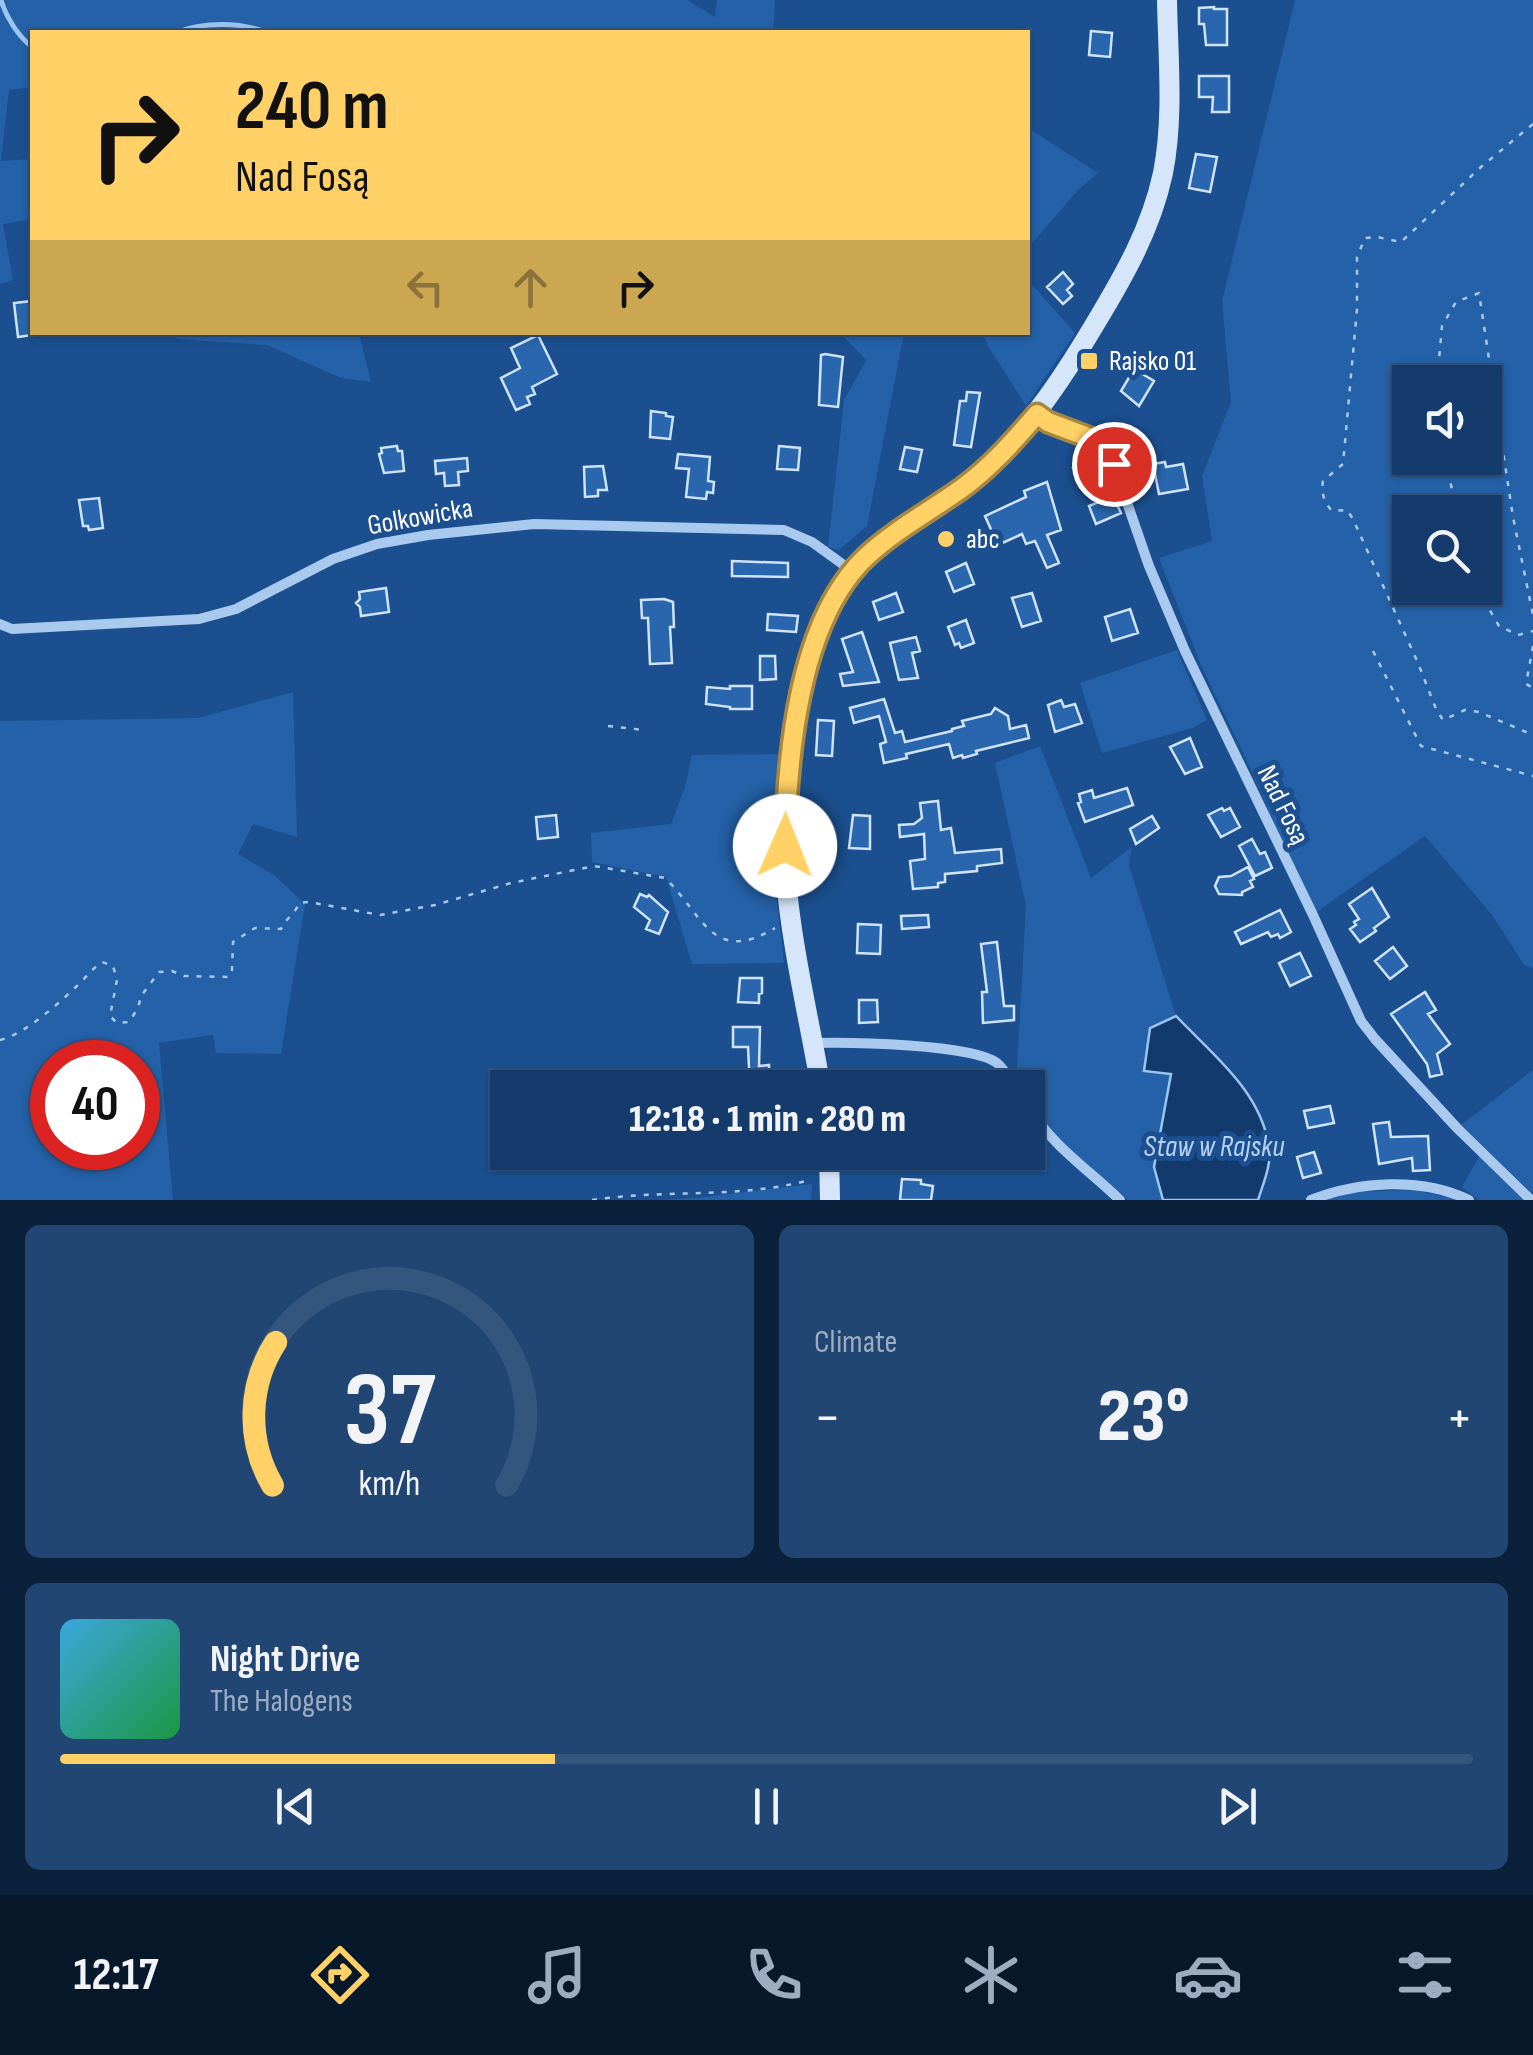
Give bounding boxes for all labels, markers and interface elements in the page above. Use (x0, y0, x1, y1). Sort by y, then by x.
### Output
text: 240 m (235, 65, 389, 149)
icon: right (70, 70, 200, 200)
text: Nad Fosą (235, 150, 370, 205)
icon: left (398, 260, 453, 315)
icon: ahead (503, 260, 558, 315)
icon: right (608, 260, 663, 315)
place label: Rajsko 01 (1109, 345, 1196, 378)
marker: Rajsko 01 (1078, 350, 1100, 372)
map controls (1392, 365, 1502, 605)
button: sound (1392, 365, 1502, 475)
pin (1072, 422, 1157, 507)
icon: arrive (1087, 437, 1142, 492)
street label: Golkowicka (365, 492, 475, 542)
button: search (1392, 495, 1502, 605)
place label: abc (966, 523, 1000, 556)
marker: abc (935, 528, 957, 550)
street label: Nad Fosą (1250, 760, 1316, 850)
position arrow (733, 794, 837, 898)
speed limit sign: 40 (30, 1040, 160, 1170)
text: 12:18 · 1 min · 280 m (629, 1097, 906, 1142)
water label: Staw w Rajsku (1144, 1129, 1285, 1165)
text: Climate (814, 1323, 897, 1362)
text: 37 (344, 1349, 436, 1474)
text: 23° (1097, 1372, 1190, 1463)
text: − (814, 1385, 841, 1452)
text: + (1446, 1385, 1473, 1452)
text: km/h (359, 1463, 420, 1506)
text: Night Drive (210, 1637, 361, 1682)
text: The Halogens (210, 1682, 353, 1721)
icon: previous (268, 1779, 323, 1834)
icon: pause (739, 1779, 794, 1834)
icon: next (1210, 1779, 1265, 1834)
icon: directions (305, 1940, 375, 2010)
icon: music (522, 1940, 592, 2010)
icon: phone (739, 1940, 809, 2010)
icon: climate (956, 1940, 1026, 2010)
icon: car (1173, 1940, 1243, 2010)
icon: filters (1390, 1940, 1460, 2010)
text: 12:17 (73, 1948, 158, 2003)

